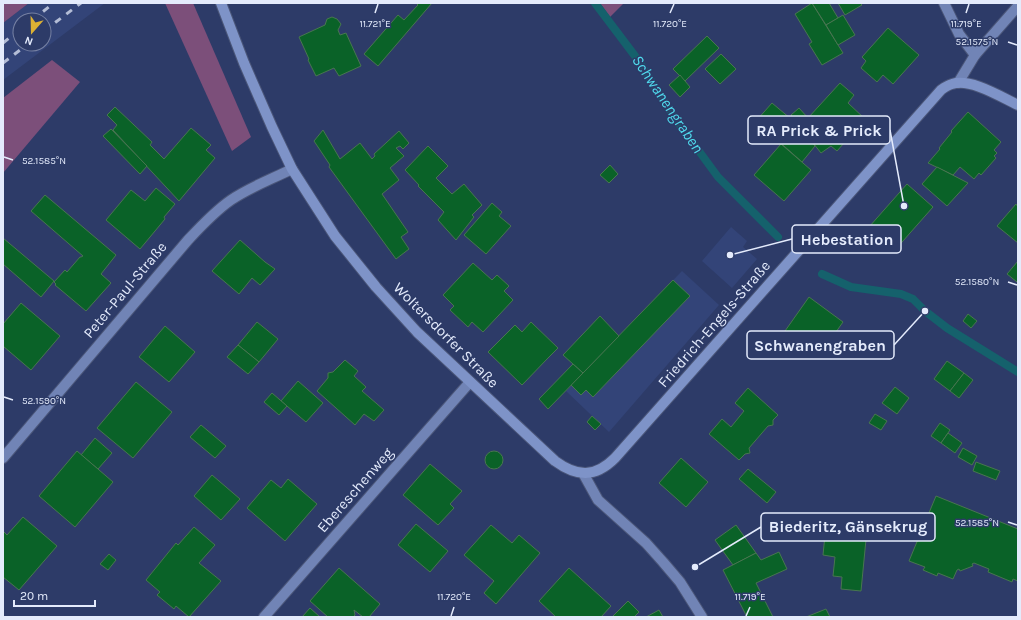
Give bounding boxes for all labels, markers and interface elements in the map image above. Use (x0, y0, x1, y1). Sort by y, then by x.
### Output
north arrow (12, 12, 52, 52)
text: 11.721°E (359, 18, 391, 30)
text: 11.720°E (653, 18, 687, 30)
text: 11.719°E (950, 18, 982, 30)
text: N (23, 33, 35, 48)
text: 52.1575°N (956, 36, 998, 48)
water label: Schwanengraben (628, 51, 708, 157)
callout: RA Prick & Prick (748, 116, 890, 144)
text: RA Prick & Prick (756, 121, 882, 140)
text: 52.1585°N (22, 155, 66, 167)
callout: Hebestation (792, 225, 901, 253)
text: Hebestation (801, 230, 893, 249)
street label: Peter-Paul-Straße (79, 238, 171, 342)
street label: Friedrich-Engels-Straße (654, 257, 774, 391)
text: 52.1580°N (955, 276, 999, 288)
street label: Woltersdorfer Straße (390, 279, 502, 391)
callout: Schwanengraben (747, 331, 894, 359)
text: Schwanengraben (754, 336, 886, 355)
text: 52.1590°N (22, 395, 66, 407)
street label: Ebereschenweg (313, 443, 397, 536)
callout: Biederitz, Gänsekrug (761, 513, 935, 541)
text: Biederitz, Gänsekrug (769, 517, 927, 536)
text: 52.1585°N (955, 517, 999, 529)
scale bar (14, 582, 95, 608)
text: 20 m (20, 589, 48, 603)
text: 11.720°E (437, 591, 471, 603)
text: 11.719°E (734, 591, 766, 603)

